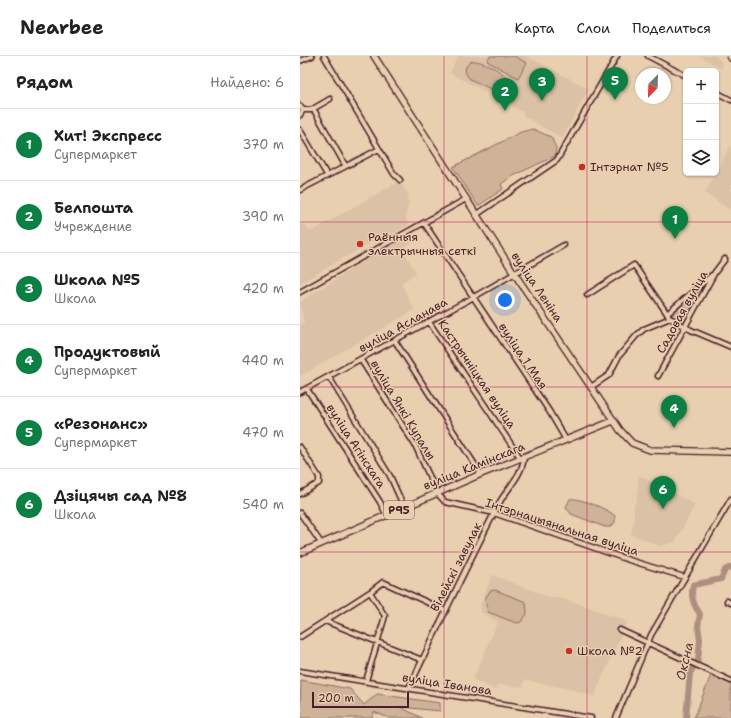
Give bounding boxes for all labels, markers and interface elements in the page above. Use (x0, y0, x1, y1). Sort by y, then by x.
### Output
text: Nearbee (20, 15, 104, 40)
text: Карта (514, 19, 555, 37)
text: Слои (577, 19, 610, 37)
text: Поделиться (632, 19, 711, 37)
pin: 5 (602, 67, 628, 100)
pin: 3 (529, 68, 555, 101)
north arrow (635, 68, 671, 104)
map controls (683, 68, 719, 176)
button: + (683, 68, 719, 104)
text: Рядом (16, 71, 73, 93)
text: Найдено: 6 (210, 74, 284, 91)
pin: 2 (492, 78, 518, 111)
button: − (683, 104, 719, 140)
text: Хит! Экспресс (54, 126, 162, 146)
text: 1 (26, 136, 32, 153)
text: 370 m (242, 136, 284, 153)
button: layers (683, 140, 719, 176)
text: Супермаркет (54, 146, 137, 163)
place label: Інтэрнат №5 (590, 159, 669, 175)
marker: Інтэрнат №5 (577, 162, 587, 172)
text: Белпошта (54, 198, 133, 218)
pin: 1 (662, 206, 688, 239)
text: 2 (24, 208, 34, 225)
text: 390 m (242, 208, 284, 225)
text: Учреждение (54, 218, 132, 235)
place label: Раённыя электрычныя сеткі (368, 229, 476, 259)
marker: Раённыя электрычныя сеткі (355, 239, 365, 249)
street label: вуліца Леніна (508, 249, 567, 326)
street label: Садовая вуліца (653, 267, 712, 356)
text: Школа №5 (54, 270, 140, 290)
text: 3 (24, 280, 34, 297)
text: 420 m (242, 280, 284, 297)
text: Школа (54, 290, 96, 307)
your location (495, 290, 515, 310)
street label: вуліца Асланава (356, 294, 451, 356)
street label: Кастрычніцкая вуліца (434, 316, 520, 432)
street label: вуліца 1 Мая (495, 320, 551, 392)
text: Продуктовый (54, 342, 161, 362)
text: 4 (24, 352, 34, 369)
text: 440 m (242, 352, 284, 369)
street label: вуліца Янкі Купалы (367, 357, 439, 463)
text: Супермаркет (54, 362, 137, 379)
pin: 4 (661, 395, 687, 428)
street label: вуліца Агінскага (323, 401, 390, 492)
text: «Резонанс» (54, 414, 148, 434)
text: 5 (25, 424, 33, 441)
text: 470 m (242, 424, 284, 441)
text: Супермаркет (54, 434, 137, 451)
street label: вуліца Камінскага (421, 438, 528, 494)
pin: 6 (650, 476, 676, 509)
text: Дзіцячы сад №8 (54, 486, 187, 506)
street label: Інтэрнацыянальная вуліца (483, 495, 641, 560)
text: 6 (24, 496, 34, 513)
text: 540 m (243, 496, 284, 513)
road number: Р95 (384, 501, 414, 519)
text: Школа (54, 506, 96, 523)
street label: Вілейскі завулак (427, 519, 486, 614)
water label: Оксна (672, 640, 697, 682)
place label: Школа №2 (577, 643, 643, 659)
marker: Школа №2 (564, 646, 574, 656)
street label: вуліца Іванова (401, 669, 493, 699)
scale bar (312, 690, 409, 709)
text: 200 m (318, 691, 354, 706)

